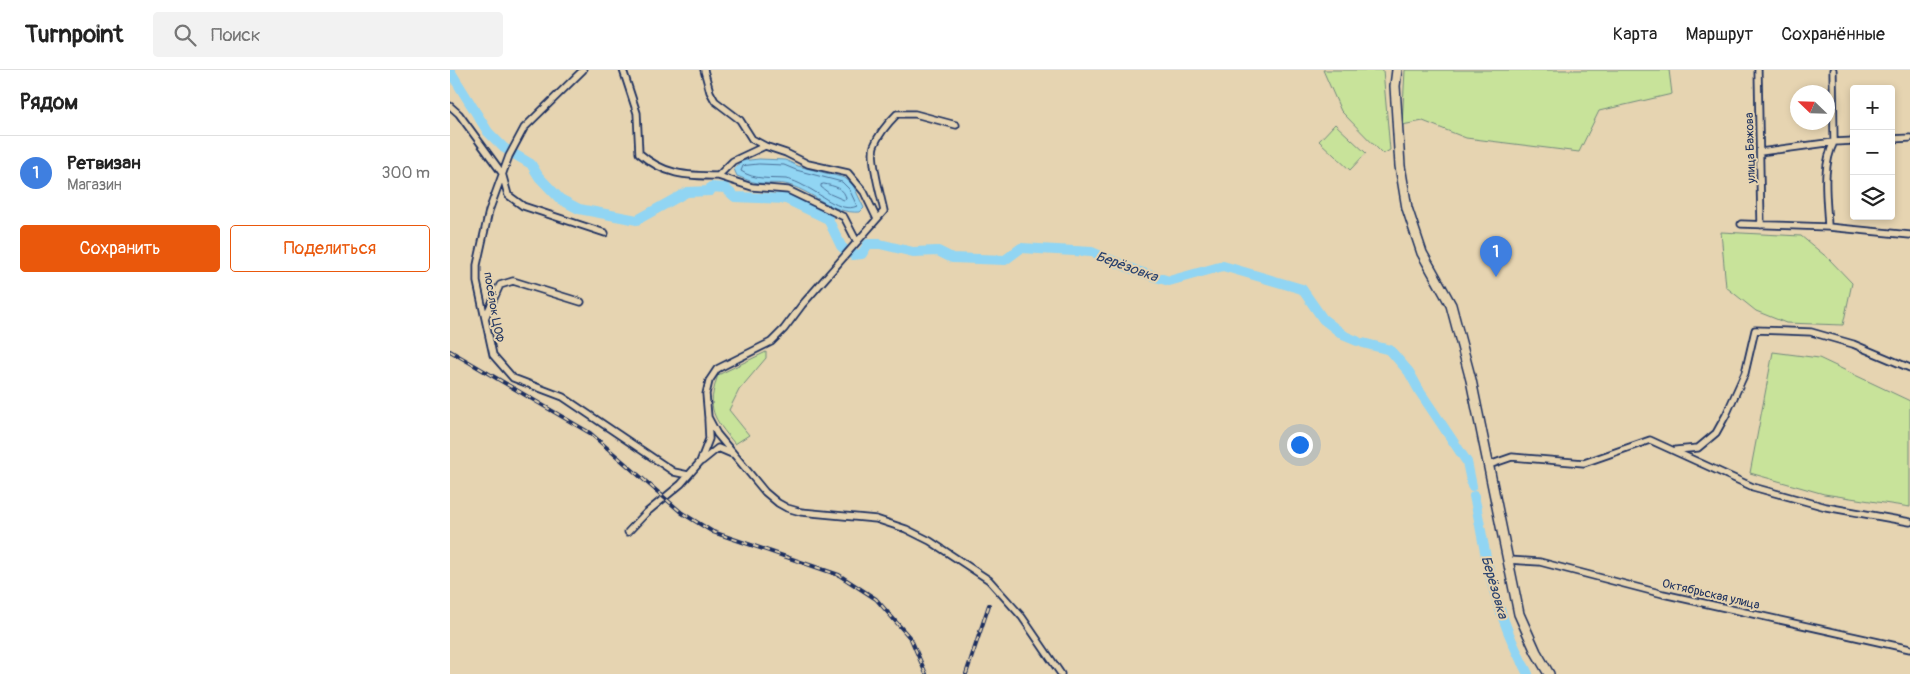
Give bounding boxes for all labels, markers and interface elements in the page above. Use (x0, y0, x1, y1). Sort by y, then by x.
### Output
search box (153, 12, 503, 57)
text: Turnpoint (25, 20, 123, 49)
icon: search (171, 21, 199, 49)
text: Поиск (211, 23, 261, 47)
text: Карта (1613, 23, 1657, 46)
text: Маршрут (1685, 23, 1753, 46)
text: Сохранённые (1781, 23, 1885, 46)
north arrow (1790, 85, 1835, 130)
map controls (1850, 85, 1895, 220)
button: + (1850, 85, 1895, 130)
text: Рядом (20, 89, 78, 116)
street label: улица Бажова (1742, 112, 1759, 185)
button: − (1850, 130, 1895, 175)
text: Ретвизан (67, 151, 141, 175)
text: 1 (33, 163, 39, 183)
text: 300 m (382, 163, 430, 183)
text: Магазин (67, 175, 122, 195)
button: layers (1850, 175, 1895, 220)
button: Сохранить (20, 225, 220, 272)
button: Поделиться (230, 225, 430, 272)
pin: 1 (1480, 236, 1512, 277)
water label: Берёзовка (1094, 247, 1161, 286)
street label: посёлок ЦОФ (480, 271, 507, 343)
your location (1287, 432, 1313, 458)
water label: Берёзовка (1477, 554, 1512, 622)
street label: Октябрьская улица (1661, 576, 1761, 613)

